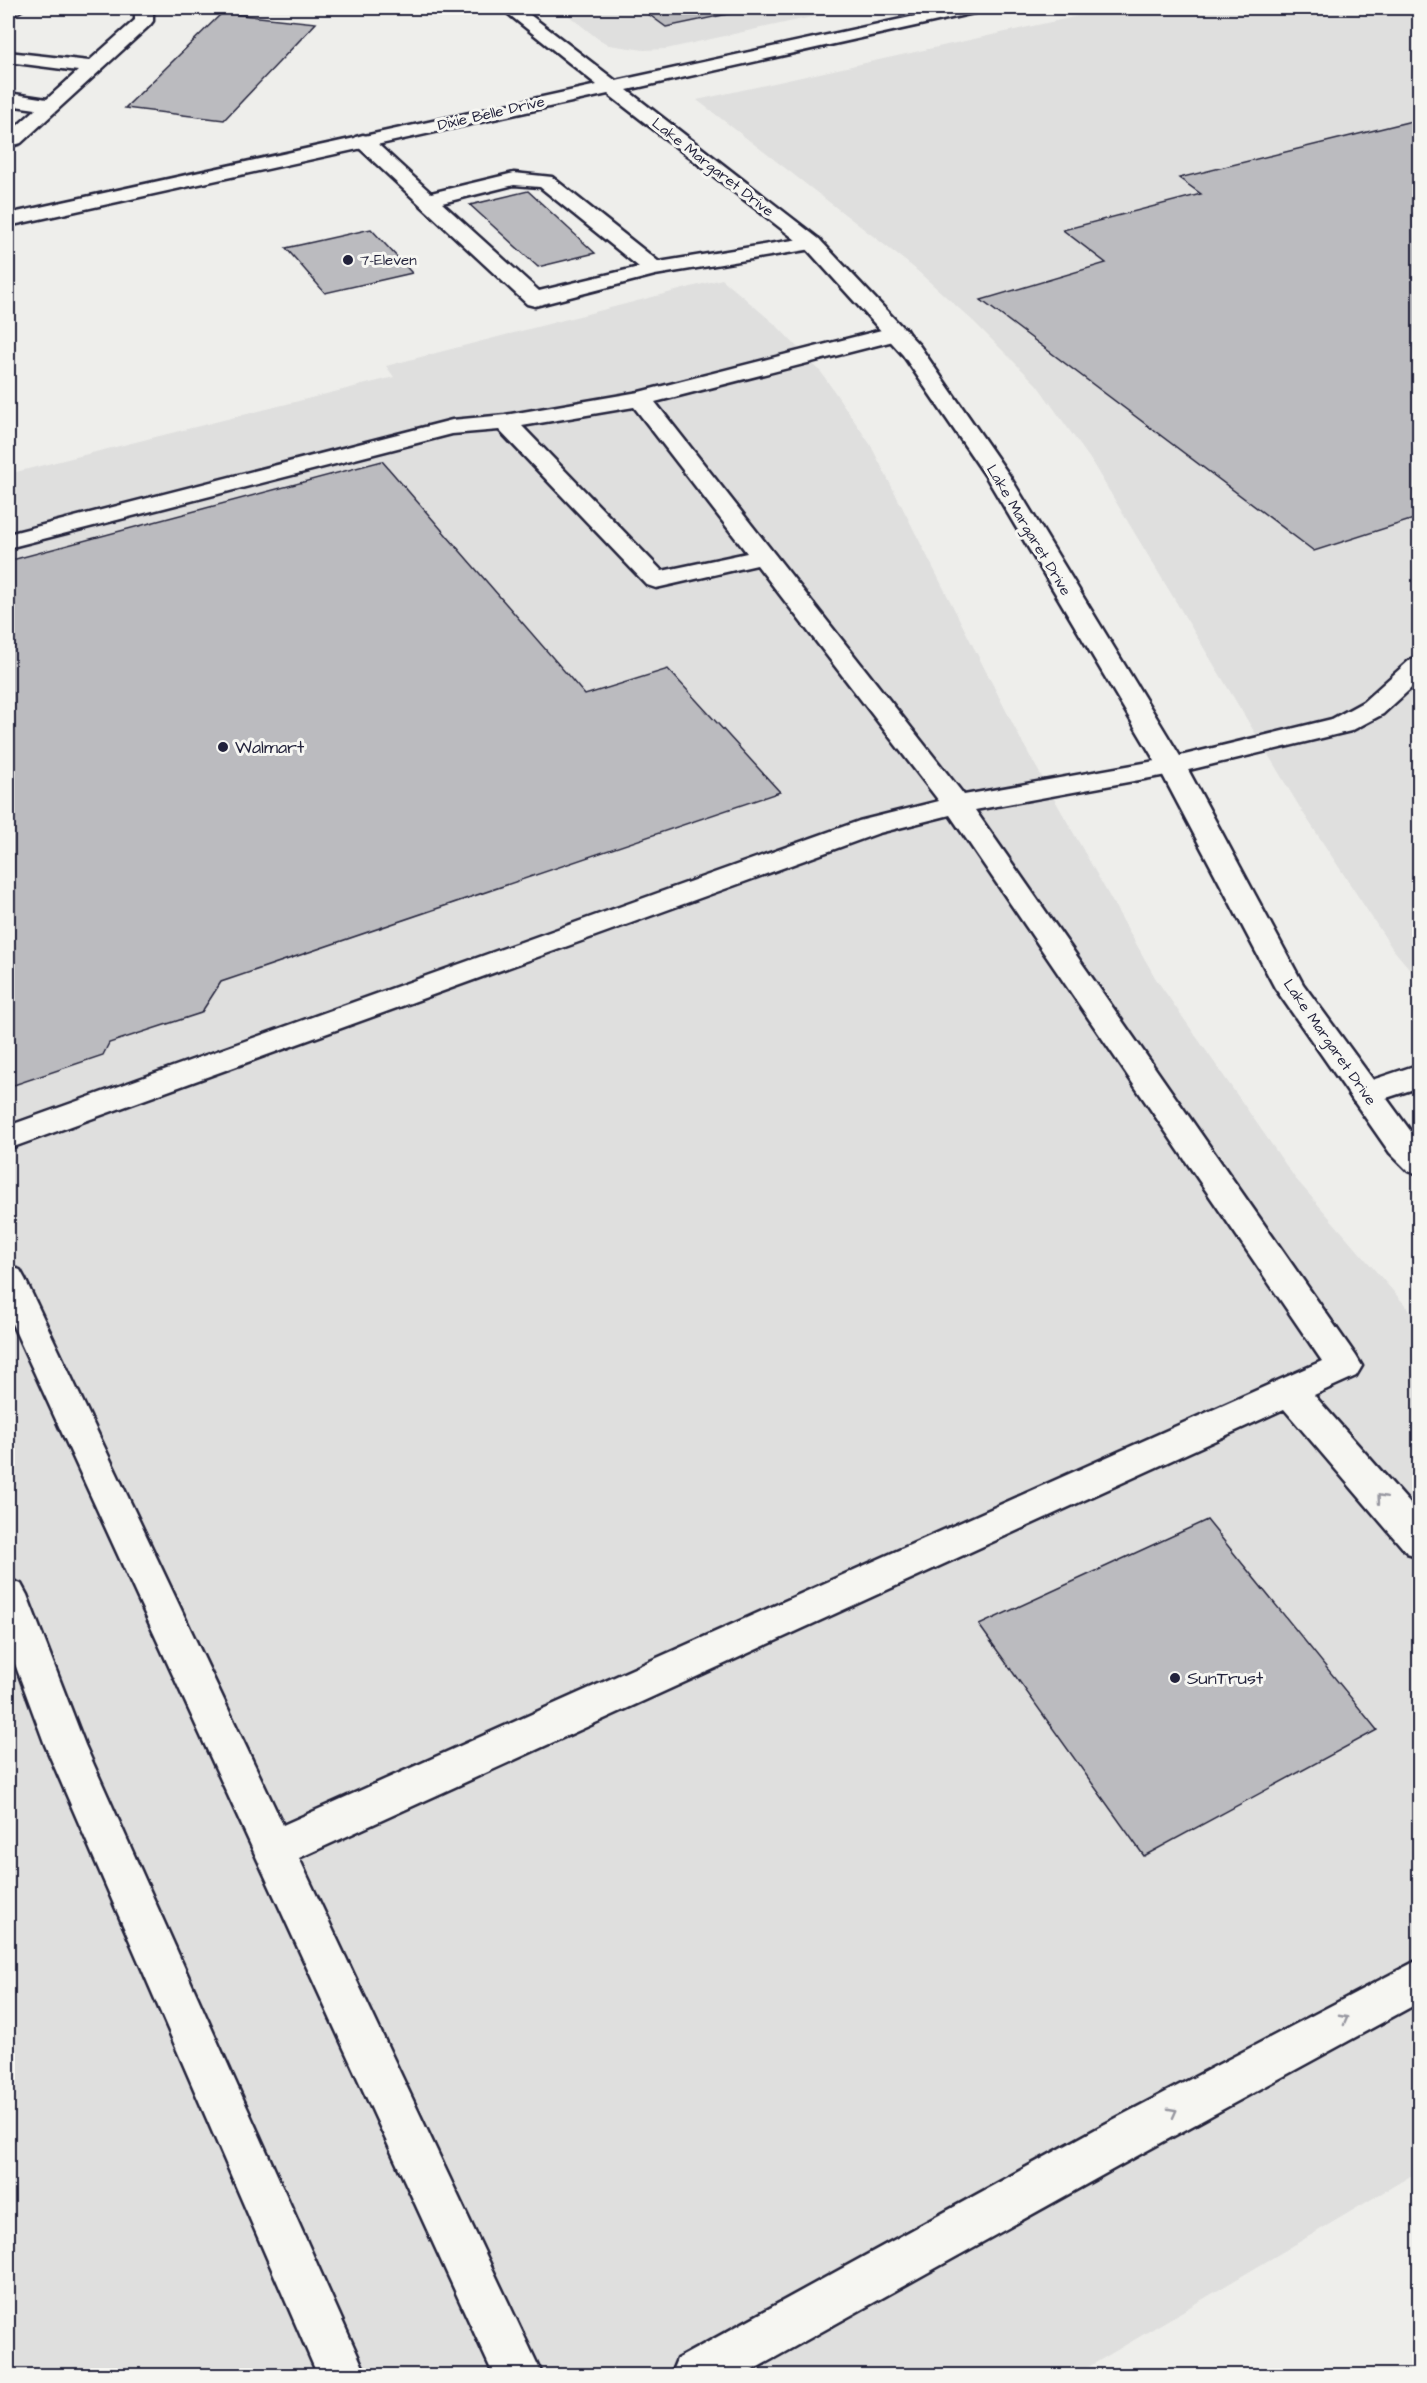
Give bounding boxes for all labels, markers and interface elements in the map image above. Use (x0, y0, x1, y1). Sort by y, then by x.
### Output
street label: Dixie Belle Drive (436, 91, 547, 136)
street label: Lake Margaret Drive (647, 113, 778, 223)
place label: 7-Eleven (360, 250, 417, 271)
marker: 7-Eleven (341, 253, 355, 267)
street label: Lake Margaret Drive (980, 461, 1076, 600)
place label: Walmart (235, 735, 305, 760)
marker: Walmart (216, 740, 230, 754)
street label: Lake Margaret Drive (1277, 975, 1381, 1110)
one-way arrow (1377, 1494, 1388, 1505)
place label: SunTrust (1187, 1666, 1264, 1691)
marker: SunTrust (1168, 1671, 1182, 1685)
one-way arrow (1338, 2015, 1348, 2026)
one-way arrow (1166, 2108, 1177, 2119)

